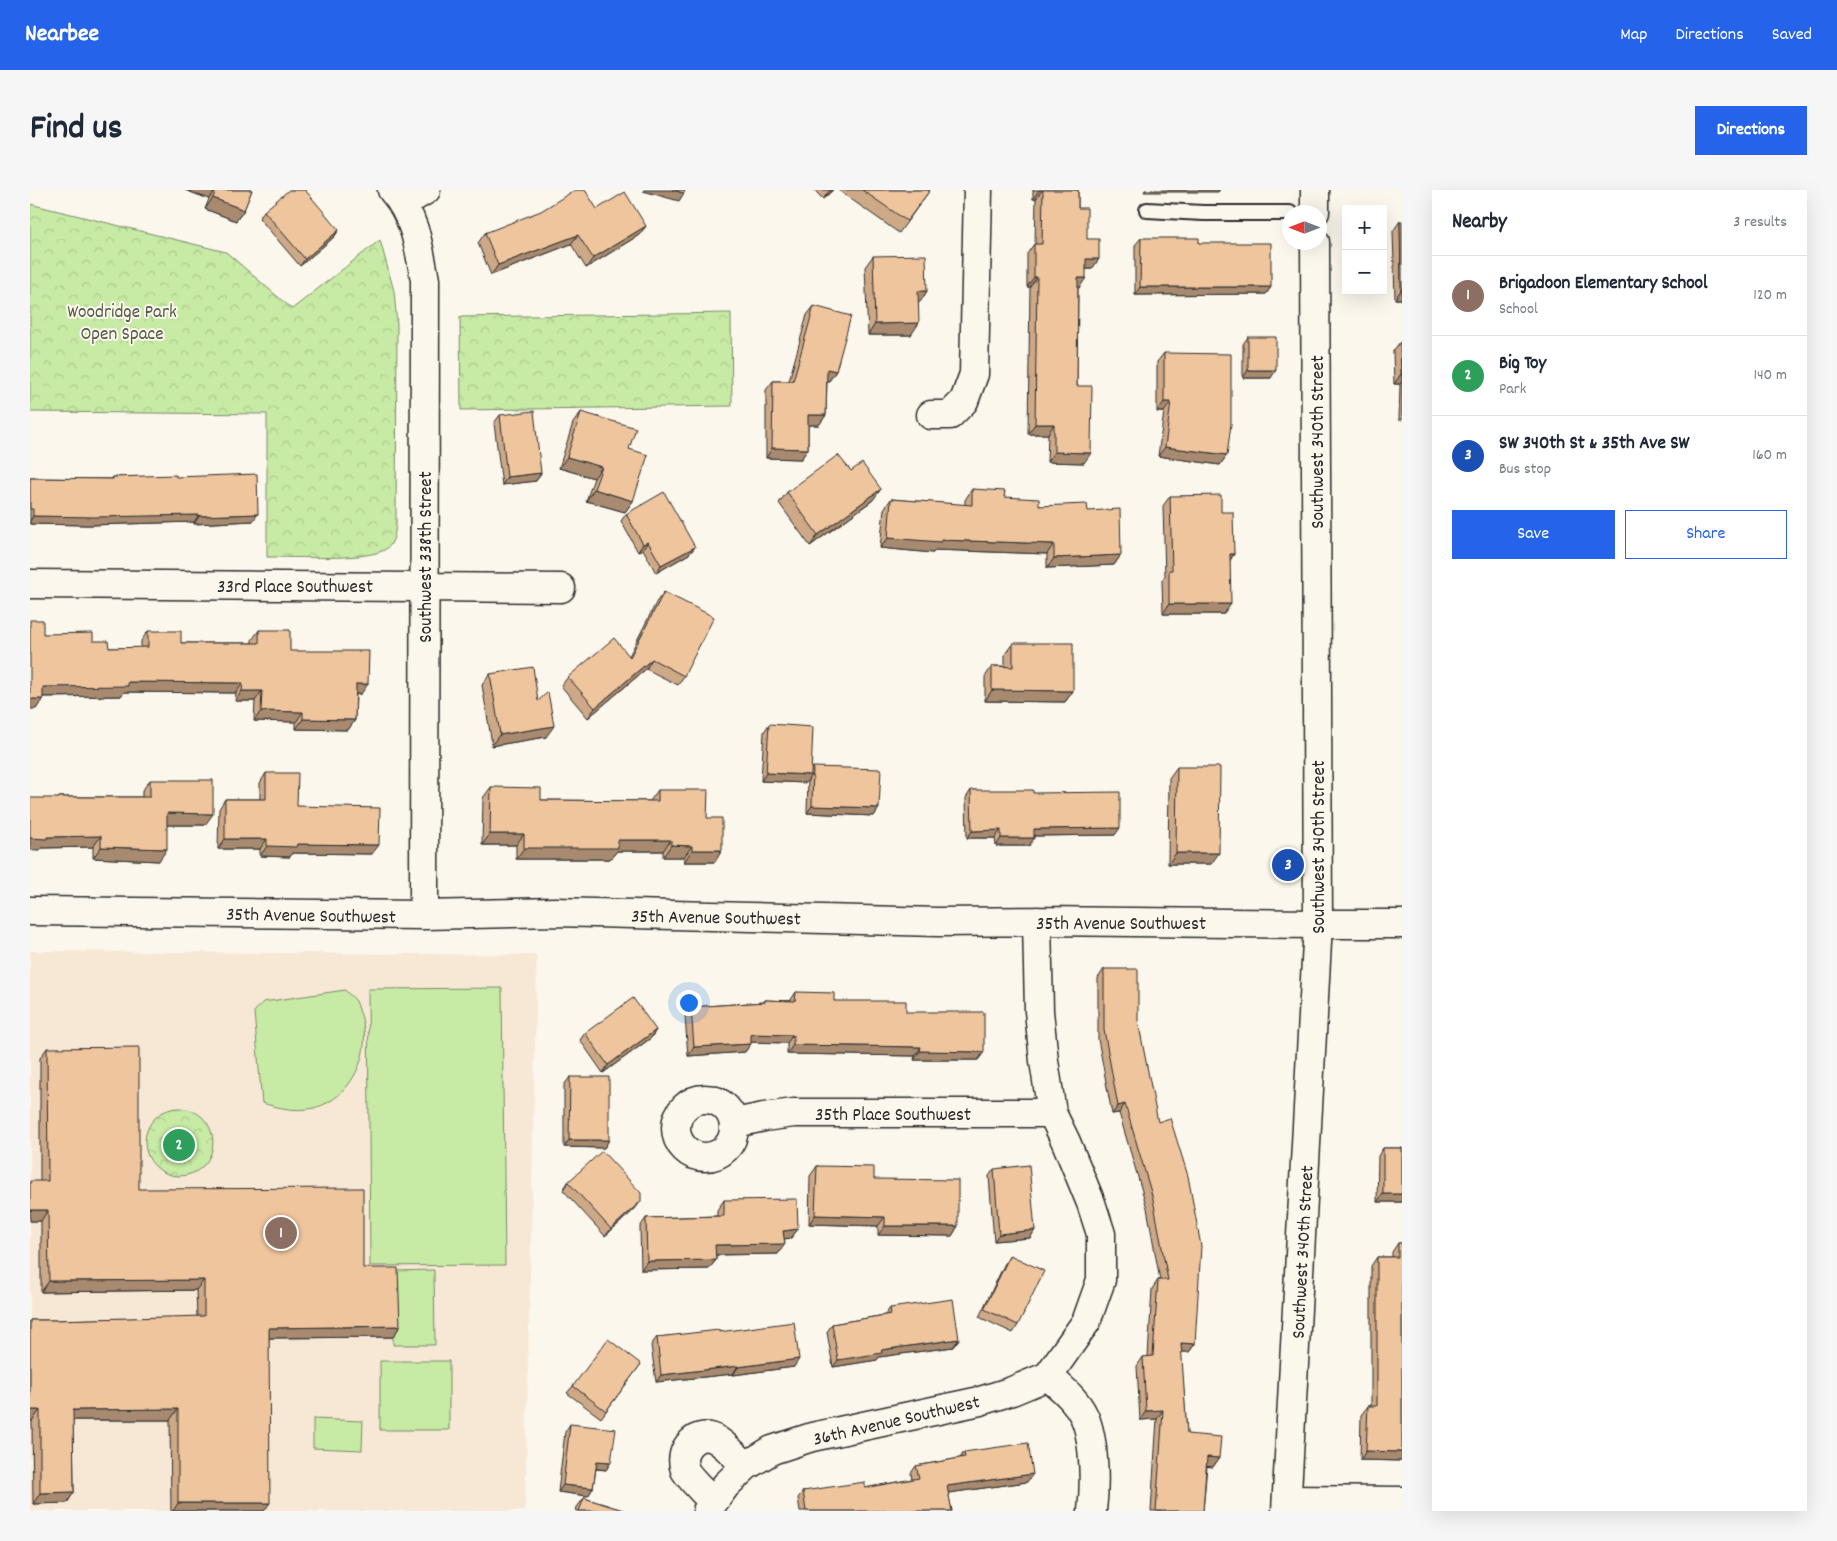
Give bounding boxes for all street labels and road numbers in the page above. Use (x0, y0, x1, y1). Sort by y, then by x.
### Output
street label: Southwest 340th Street (1306, 355, 1333, 529)
street label: Southwest 338th Street (414, 471, 441, 643)
street label: 33rd Place Southwest (217, 575, 373, 602)
street label: Southwest 340th Street (1307, 760, 1334, 934)
street label: 35th Avenue Southwest (226, 903, 396, 932)
street label: 35th Avenue Southwest (631, 905, 801, 934)
street label: 35th Avenue Southwest (1036, 912, 1206, 939)
street label: 35th Place Southwest (815, 1103, 971, 1130)
street label: Southwest 340th Street (1286, 1165, 1323, 1340)
street label: 36th Avenue Southwest (811, 1390, 983, 1455)

